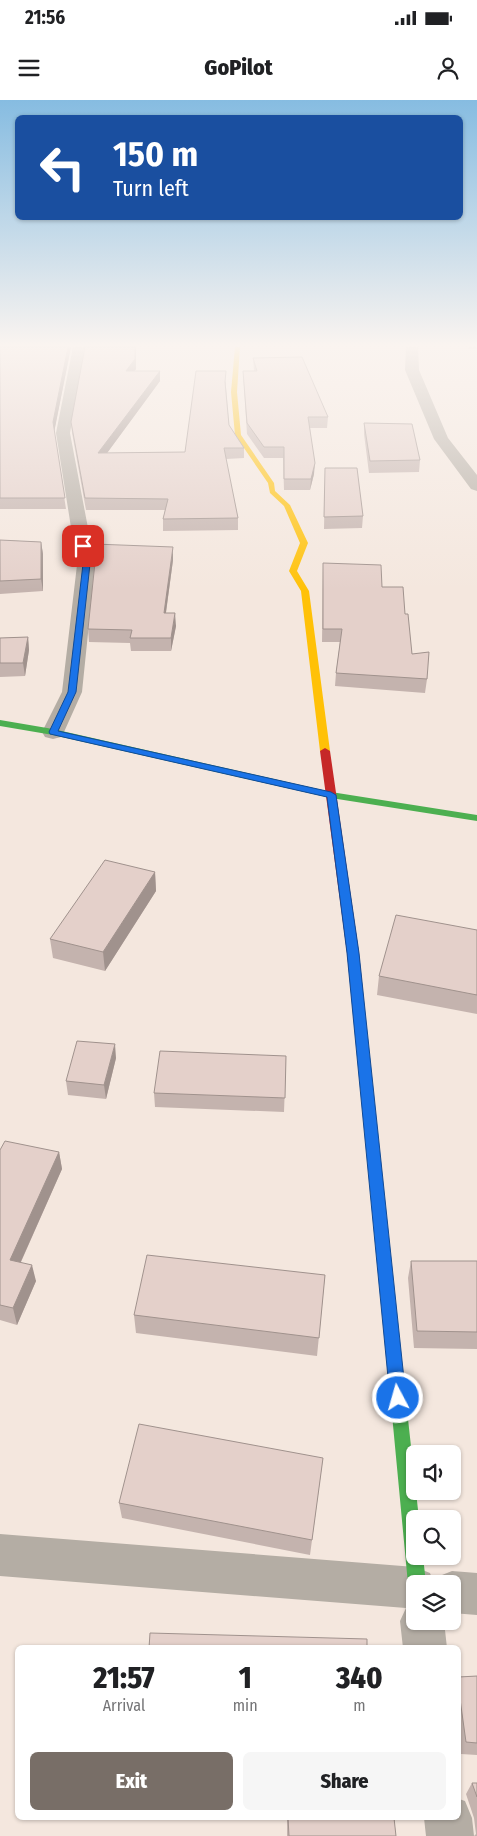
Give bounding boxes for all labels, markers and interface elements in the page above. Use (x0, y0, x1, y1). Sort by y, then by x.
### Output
text: 21:56 (25, 6, 65, 29)
icon: menu (15, 54, 43, 82)
text: GoPilot (204, 54, 273, 81)
icon: person (434, 54, 462, 82)
text: 150 m (113, 133, 198, 175)
icon: left (30, 135, 95, 200)
text: Turn left (113, 175, 189, 202)
pin (62, 525, 104, 567)
icon: arrive (69, 532, 97, 560)
position arrow (371, 1371, 423, 1423)
map controls (406, 1445, 461, 1630)
button: sound (406, 1445, 461, 1500)
button: search (406, 1510, 461, 1565)
button: layers (406, 1575, 461, 1630)
text: 21:57 (93, 1660, 154, 1696)
text: 1 (239, 1660, 252, 1696)
text: 340 (336, 1660, 383, 1696)
text: Arrival (103, 1696, 145, 1715)
text: min (233, 1696, 258, 1715)
text: m (353, 1696, 365, 1715)
button: Exit (30, 1752, 233, 1810)
button: Share (243, 1752, 446, 1810)

